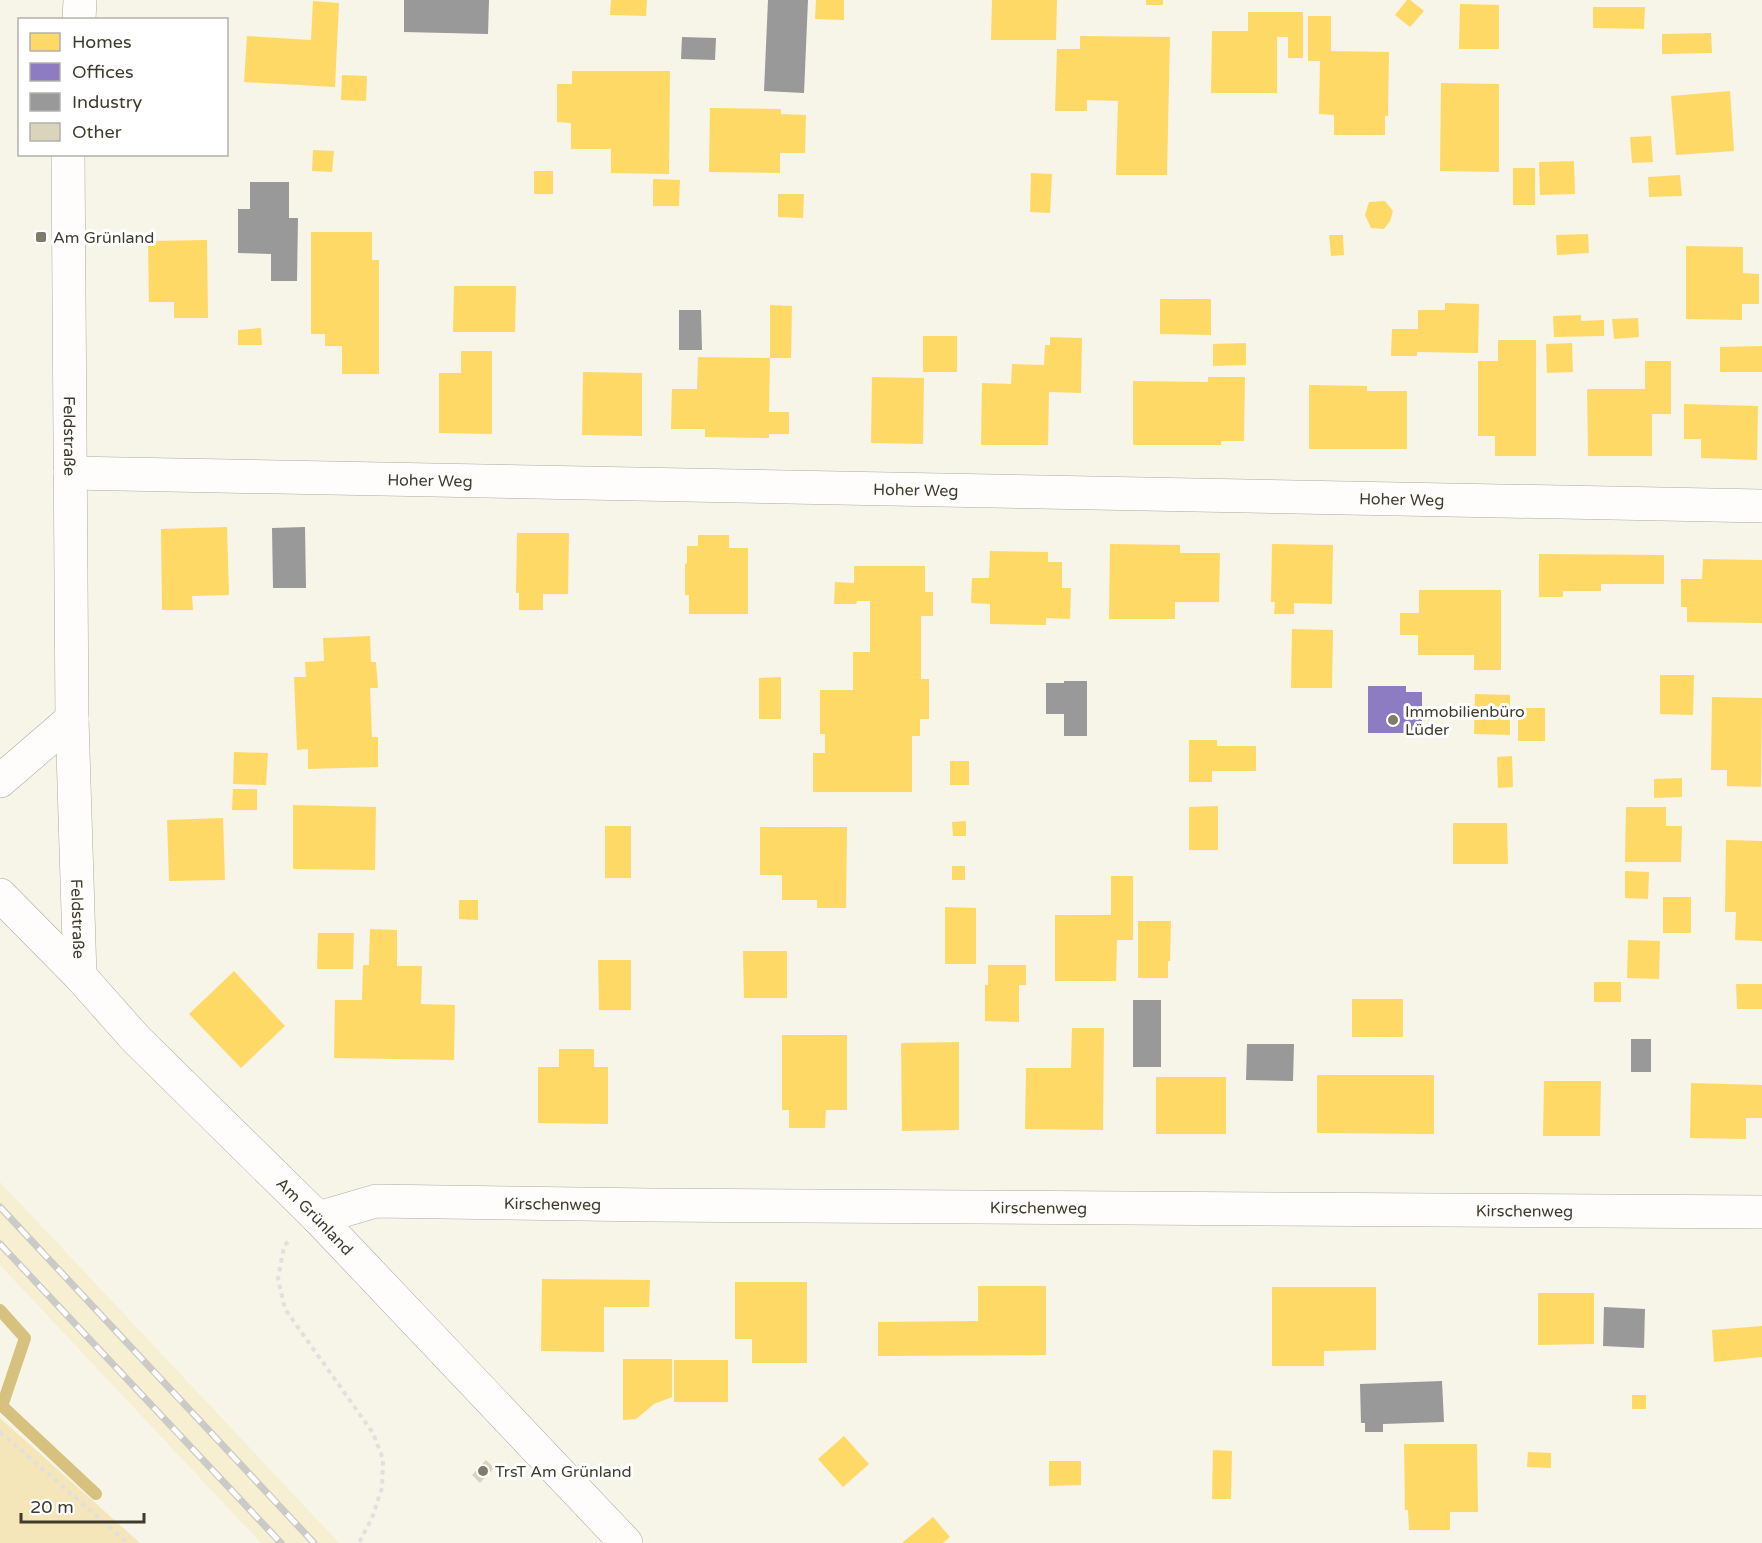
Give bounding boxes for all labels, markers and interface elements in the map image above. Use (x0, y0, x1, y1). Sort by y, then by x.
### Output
legend (18, 18, 228, 156)
text: Homes (72, 31, 132, 53)
text: Offices (72, 61, 134, 83)
text: Industry (72, 91, 143, 113)
text: Other (72, 121, 122, 143)
place label: Am Grünland (53, 228, 154, 248)
marker: Am Grünland (34, 230, 48, 244)
street label: Feldstraße (59, 396, 79, 476)
street label: Hoher Weg (387, 470, 473, 492)
street label: Hoher Weg (873, 480, 959, 501)
street label: Hoher Weg (1359, 489, 1445, 511)
place label: Immobilienbüro Lüder (1405, 702, 1525, 740)
marker: Immobilienbüro Lüder (1386, 713, 1400, 727)
street label: Feldstraße (66, 879, 88, 959)
street label: Am Grünland (272, 1174, 357, 1260)
street label: Kirschenweg (504, 1194, 601, 1215)
street label: Kirschenweg (990, 1198, 1087, 1219)
street label: Kirschenweg (1476, 1201, 1573, 1222)
place label: TrsT Am Grünland (495, 1462, 631, 1482)
marker: TrsT Am Grünland (476, 1464, 490, 1478)
scale bar (21, 1486, 144, 1524)
text: 20 m (30, 1496, 74, 1518)

